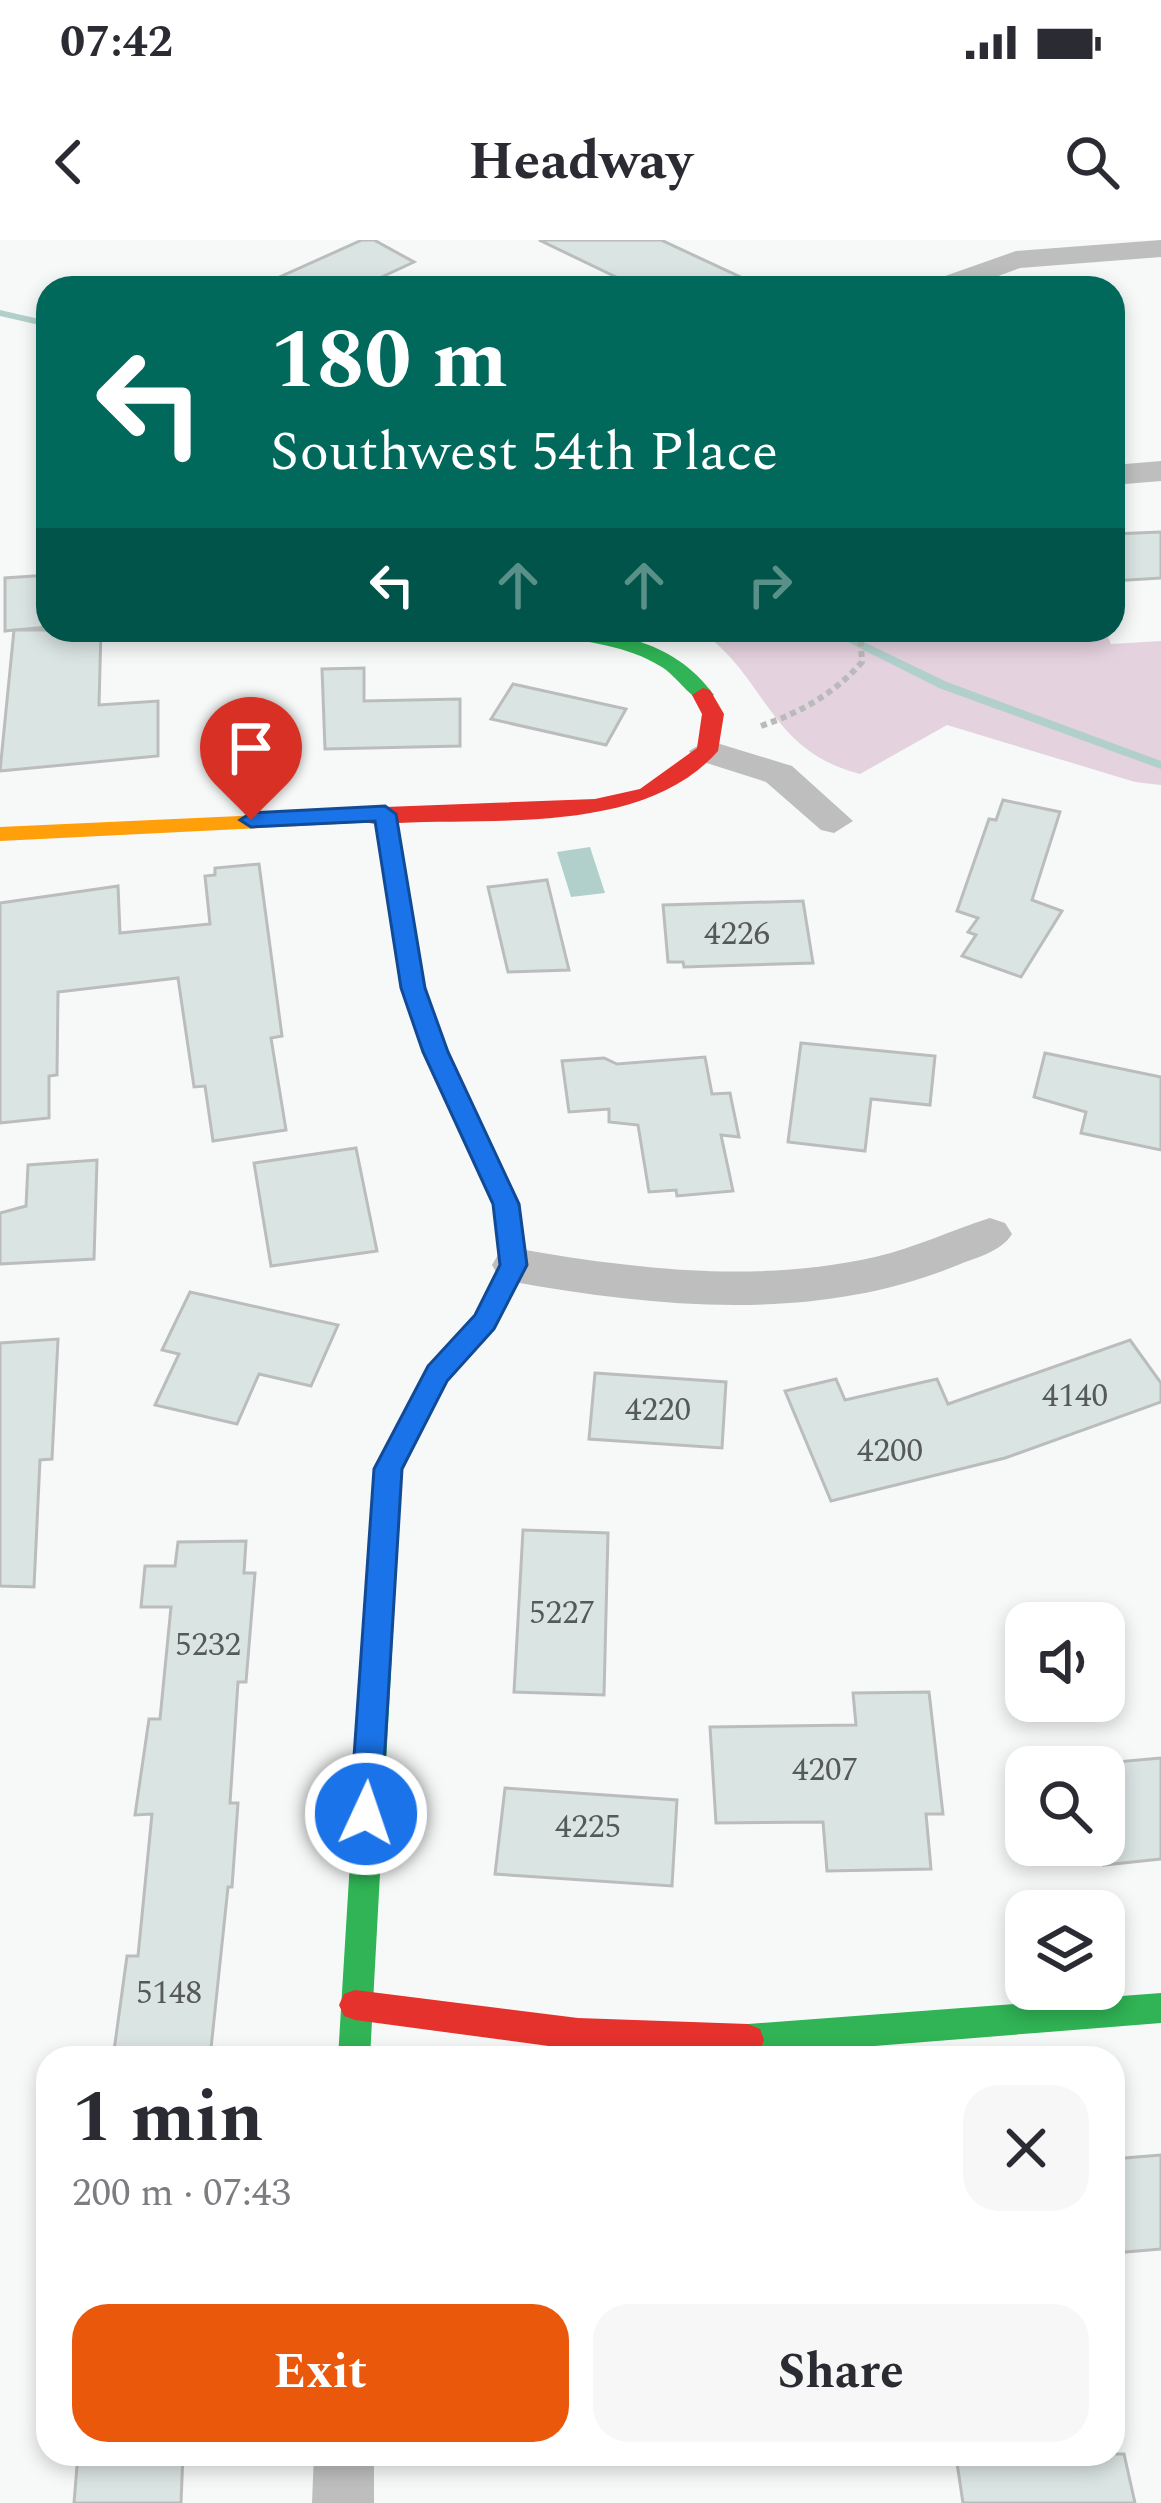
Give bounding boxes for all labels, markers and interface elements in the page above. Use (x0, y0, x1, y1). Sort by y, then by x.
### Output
text: 07:42 (60, 8, 173, 77)
text: Headway (468, 121, 693, 203)
icon: back (36, 129, 102, 195)
icon: search (1059, 129, 1125, 195)
text: 180 m (270, 297, 508, 425)
icon: left (72, 324, 228, 480)
text: Southwest 54th Place (270, 412, 778, 494)
icon: left (359, 552, 425, 618)
icon: ahead (485, 552, 551, 618)
icon: ahead (611, 552, 677, 618)
icon: right (737, 552, 803, 618)
pin (200, 697, 302, 820)
icon: arrive (218, 715, 284, 781)
house number: 4226 (704, 909, 770, 959)
house number: 4140 (1042, 1371, 1108, 1421)
house number: 4220 (625, 1385, 691, 1435)
house number: 4200 (857, 1426, 923, 1476)
house number: 5227 (529, 1588, 595, 1638)
map controls (1005, 1602, 1125, 2010)
button: sound (1005, 1602, 1125, 1722)
house number: 5232 (175, 1620, 241, 1670)
house number: 4207 (792, 1745, 858, 1795)
button: search (1005, 1746, 1125, 1866)
position arrow (303, 1751, 429, 1877)
house number: 4225 (555, 1802, 621, 1852)
button: layers (1005, 1890, 1125, 2010)
house number: 5148 (136, 1968, 202, 2018)
text: 1 min (72, 2064, 264, 2173)
button: close (963, 2085, 1089, 2211)
text: 200 m · 07:43 (72, 2164, 291, 2223)
button: Exit (72, 2304, 569, 2442)
button: Share (593, 2304, 1089, 2442)

